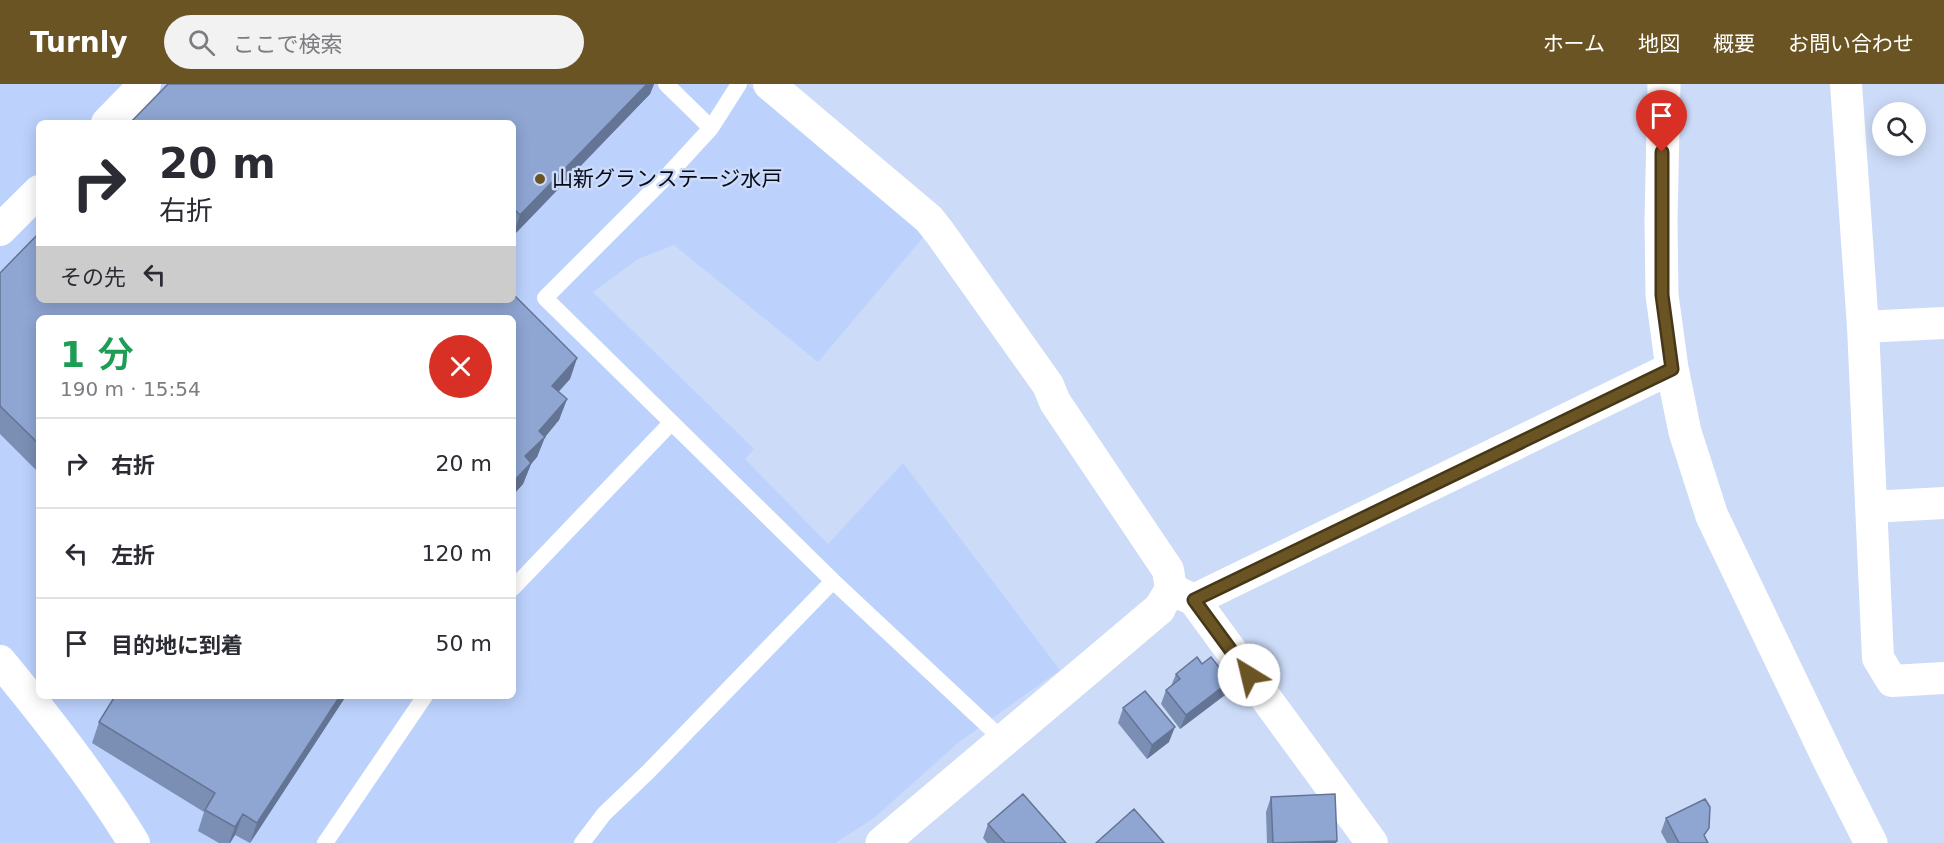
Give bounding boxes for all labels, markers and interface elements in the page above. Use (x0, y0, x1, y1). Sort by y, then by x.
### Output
search box (164, 15, 584, 69)
text: Turnly (30, 26, 128, 59)
icon: search (185, 26, 218, 59)
text: ここで検索 (233, 32, 343, 57)
text: ホーム (1543, 32, 1605, 56)
text: 地図 (1638, 32, 1680, 56)
text: 概要 (1713, 32, 1755, 56)
text: お問い合わせ (1788, 32, 1914, 56)
pin (1636, 90, 1687, 152)
icon: arrive (1645, 99, 1678, 132)
map controls (1872, 102, 1926, 156)
button: search (1872, 102, 1926, 156)
text: 20 m (159, 139, 276, 188)
icon: right (60, 144, 138, 222)
place label: 山新グランステージ水戸 (552, 167, 782, 191)
marker: 山新グランステージ水戸 (533, 172, 547, 186)
text: 右折 (159, 195, 213, 226)
icon: left (138, 258, 171, 291)
text: その先 (60, 265, 126, 290)
text: 1 分 (60, 334, 134, 375)
button: close (429, 335, 492, 398)
text: 190 m · 15:54 (60, 377, 201, 401)
icon: right (60, 447, 93, 480)
text: 20 m (436, 451, 492, 476)
text: 右折 (111, 453, 155, 478)
icon: left (60, 537, 93, 570)
text: 120 m (422, 541, 492, 566)
text: 左折 (111, 543, 155, 568)
icon: arrive (60, 627, 93, 660)
text: 50 m (436, 631, 492, 656)
text: 目的地に到着 (111, 633, 243, 658)
position arrow (1217, 643, 1281, 707)

